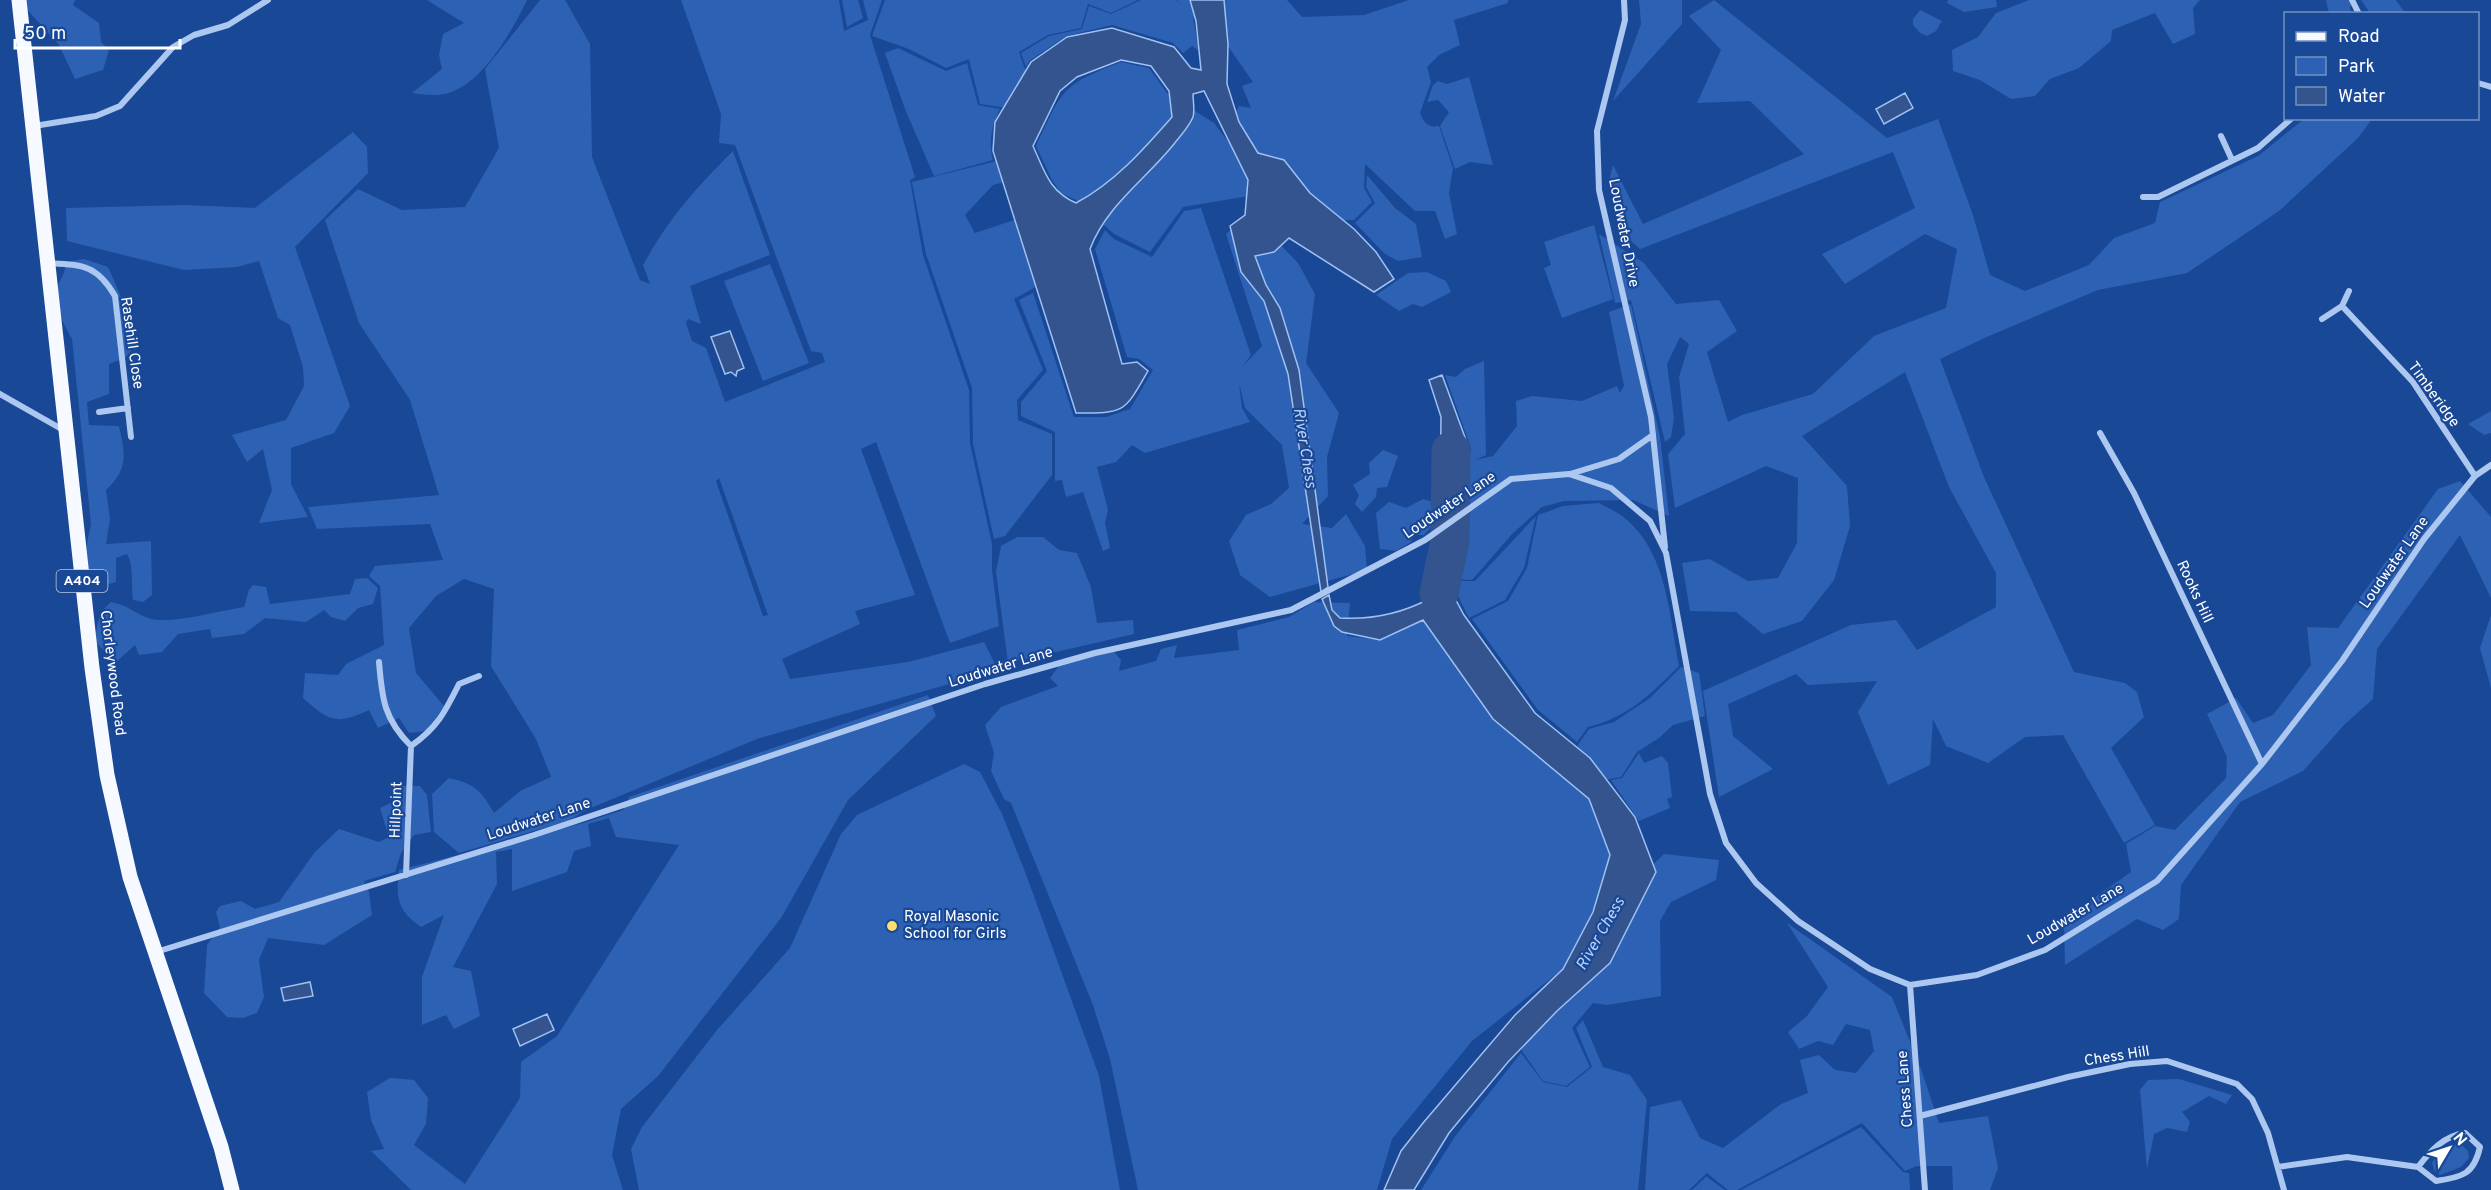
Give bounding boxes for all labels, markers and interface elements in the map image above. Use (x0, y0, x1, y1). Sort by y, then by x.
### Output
scale bar (15, 12, 180, 50)
legend (2284, 12, 2479, 120)
text: 50 m (24, 23, 66, 46)
text: Road (2338, 26, 2380, 49)
text: Park (2338, 56, 2375, 79)
text: Water (2338, 86, 2385, 109)
street label: Loudwater Drive (1603, 177, 1643, 289)
street label: Rasehill Close (115, 296, 147, 390)
street label: Timberidge (2403, 358, 2463, 432)
water label: River Chess (1288, 406, 1320, 490)
street label: Loudwater Lane (1400, 468, 1500, 544)
street label: Loudwater Lane (2356, 513, 2434, 613)
street label: Rooks Hill (2171, 558, 2217, 626)
road number: A404 (56, 570, 107, 592)
street label: Chorleywood Road (95, 609, 129, 737)
street label: Loudwater Lane (947, 643, 1055, 693)
street label: Hillpoint (387, 781, 407, 839)
street label: Loudwater Lane (485, 794, 593, 846)
street label: Loudwater Lane (2024, 880, 2128, 950)
water label: River Chess (1572, 893, 1630, 974)
place label: Royal Masonic School for Girls (904, 908, 1006, 944)
marker: Royal Masonic School for Girls (885, 919, 899, 933)
street label: Chess Hill (2083, 1042, 2151, 1072)
street label: Chess Lane (1894, 1050, 1918, 1128)
north arrow (2419, 1118, 2479, 1178)
text: N (2448, 1129, 2470, 1151)

